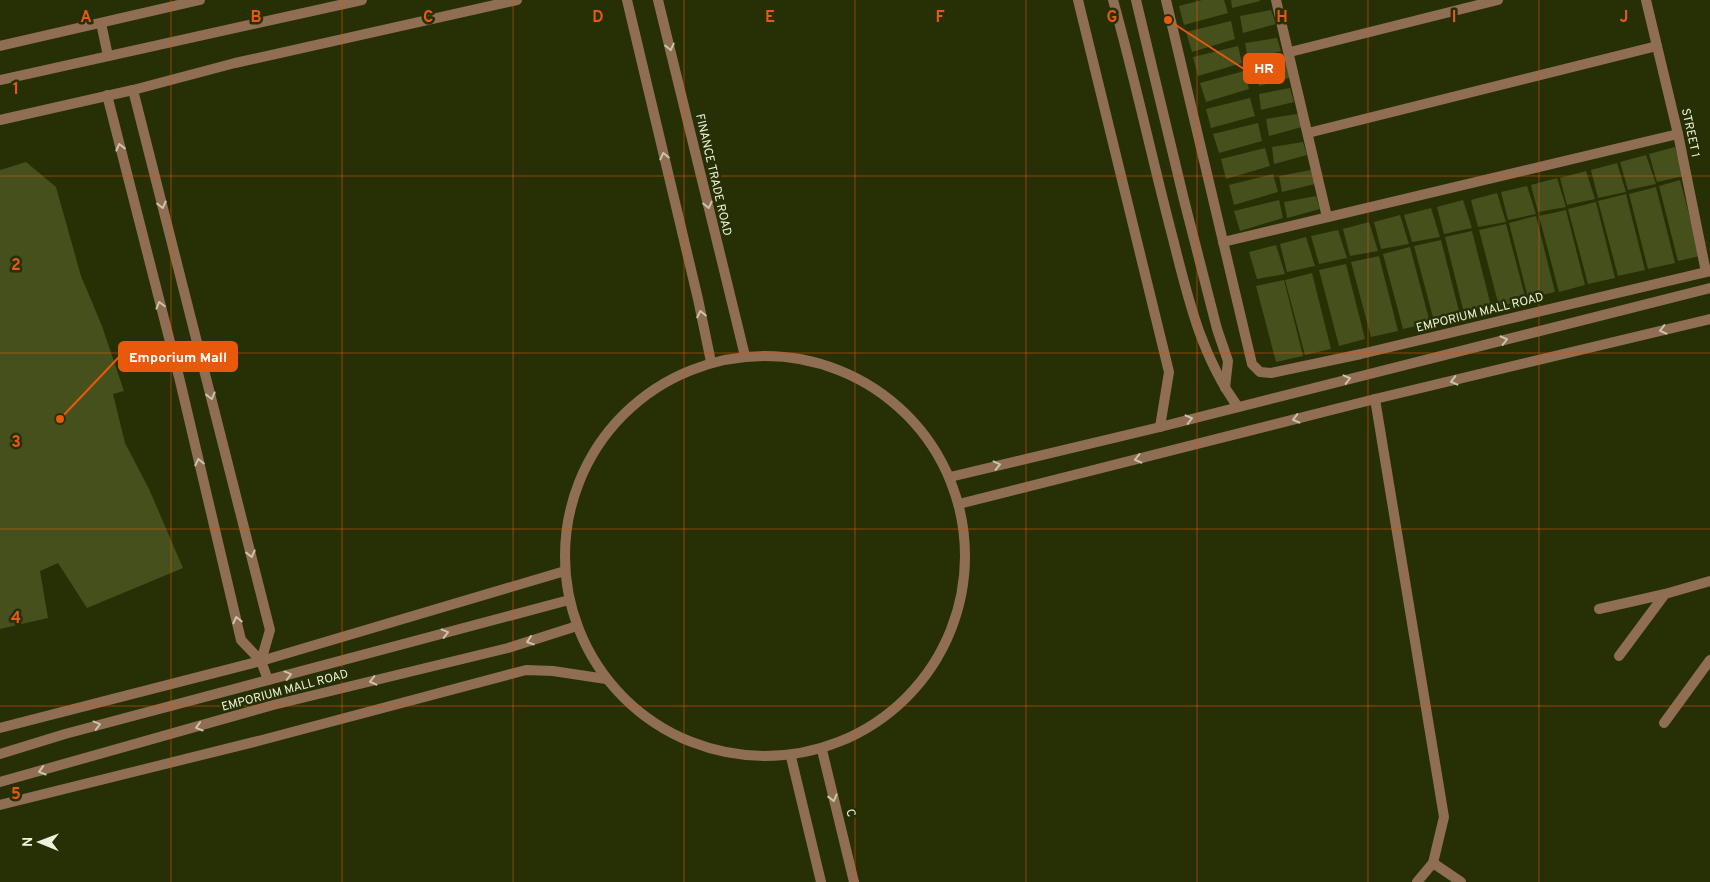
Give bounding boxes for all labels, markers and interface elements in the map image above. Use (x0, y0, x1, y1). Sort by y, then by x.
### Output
text: A (80, 8, 92, 28)
text: B (250, 8, 262, 28)
text: C (423, 8, 433, 28)
text: D (592, 8, 604, 28)
text: E (765, 8, 775, 28)
text: F (935, 8, 945, 28)
text: G (1107, 8, 1117, 28)
text: H (1276, 8, 1288, 28)
text: I (1452, 8, 1456, 28)
text: J (1620, 8, 1628, 28)
one-way arrow (664, 43, 675, 52)
callout: HR (1244, 54, 1284, 83)
text: HR (1254, 61, 1274, 78)
text: 1 (13, 80, 19, 100)
street label: STREET 1 (1677, 107, 1703, 159)
street label: FINANCE TRADE ROAD (691, 112, 735, 238)
one-way arrow (115, 143, 126, 152)
one-way arrow (659, 152, 670, 161)
one-way arrow (156, 200, 167, 209)
one-way arrow (702, 201, 713, 210)
text: 2 (11, 256, 21, 276)
street label: EMPORIUM MALL ROAD (1415, 289, 1545, 337)
one-way arrow (155, 300, 166, 309)
one-way arrow (697, 310, 707, 319)
one-way arrow (1658, 324, 1667, 335)
one-way arrow (1500, 335, 1508, 345)
callout: Emporium Mall (119, 342, 237, 371)
text: Emporium Mall (129, 350, 227, 367)
one-way arrow (1342, 374, 1351, 385)
one-way arrow (1449, 375, 1458, 386)
one-way arrow (205, 392, 216, 401)
one-way arrow (1185, 414, 1194, 425)
one-way arrow (1292, 414, 1300, 424)
text: 3 (11, 433, 21, 453)
one-way arrow (1134, 453, 1143, 464)
one-way arrow (194, 458, 205, 467)
one-way arrow (993, 460, 1002, 471)
one-way arrow (245, 549, 256, 558)
text: 4 (11, 609, 21, 629)
one-way arrow (232, 616, 243, 625)
one-way arrow (441, 628, 450, 639)
one-way arrow (527, 635, 535, 645)
street label: EMPORIUM MALL ROAD (220, 666, 350, 716)
one-way arrow (284, 670, 293, 681)
one-way arrow (368, 675, 377, 686)
one-way arrow (93, 721, 101, 731)
one-way arrow (195, 721, 204, 731)
one-way arrow (39, 765, 47, 775)
text: 5 (11, 785, 21, 805)
one-way arrow (827, 793, 838, 802)
street label: C (841, 807, 859, 819)
north arrow (15, 817, 65, 867)
text: N (20, 837, 37, 847)

